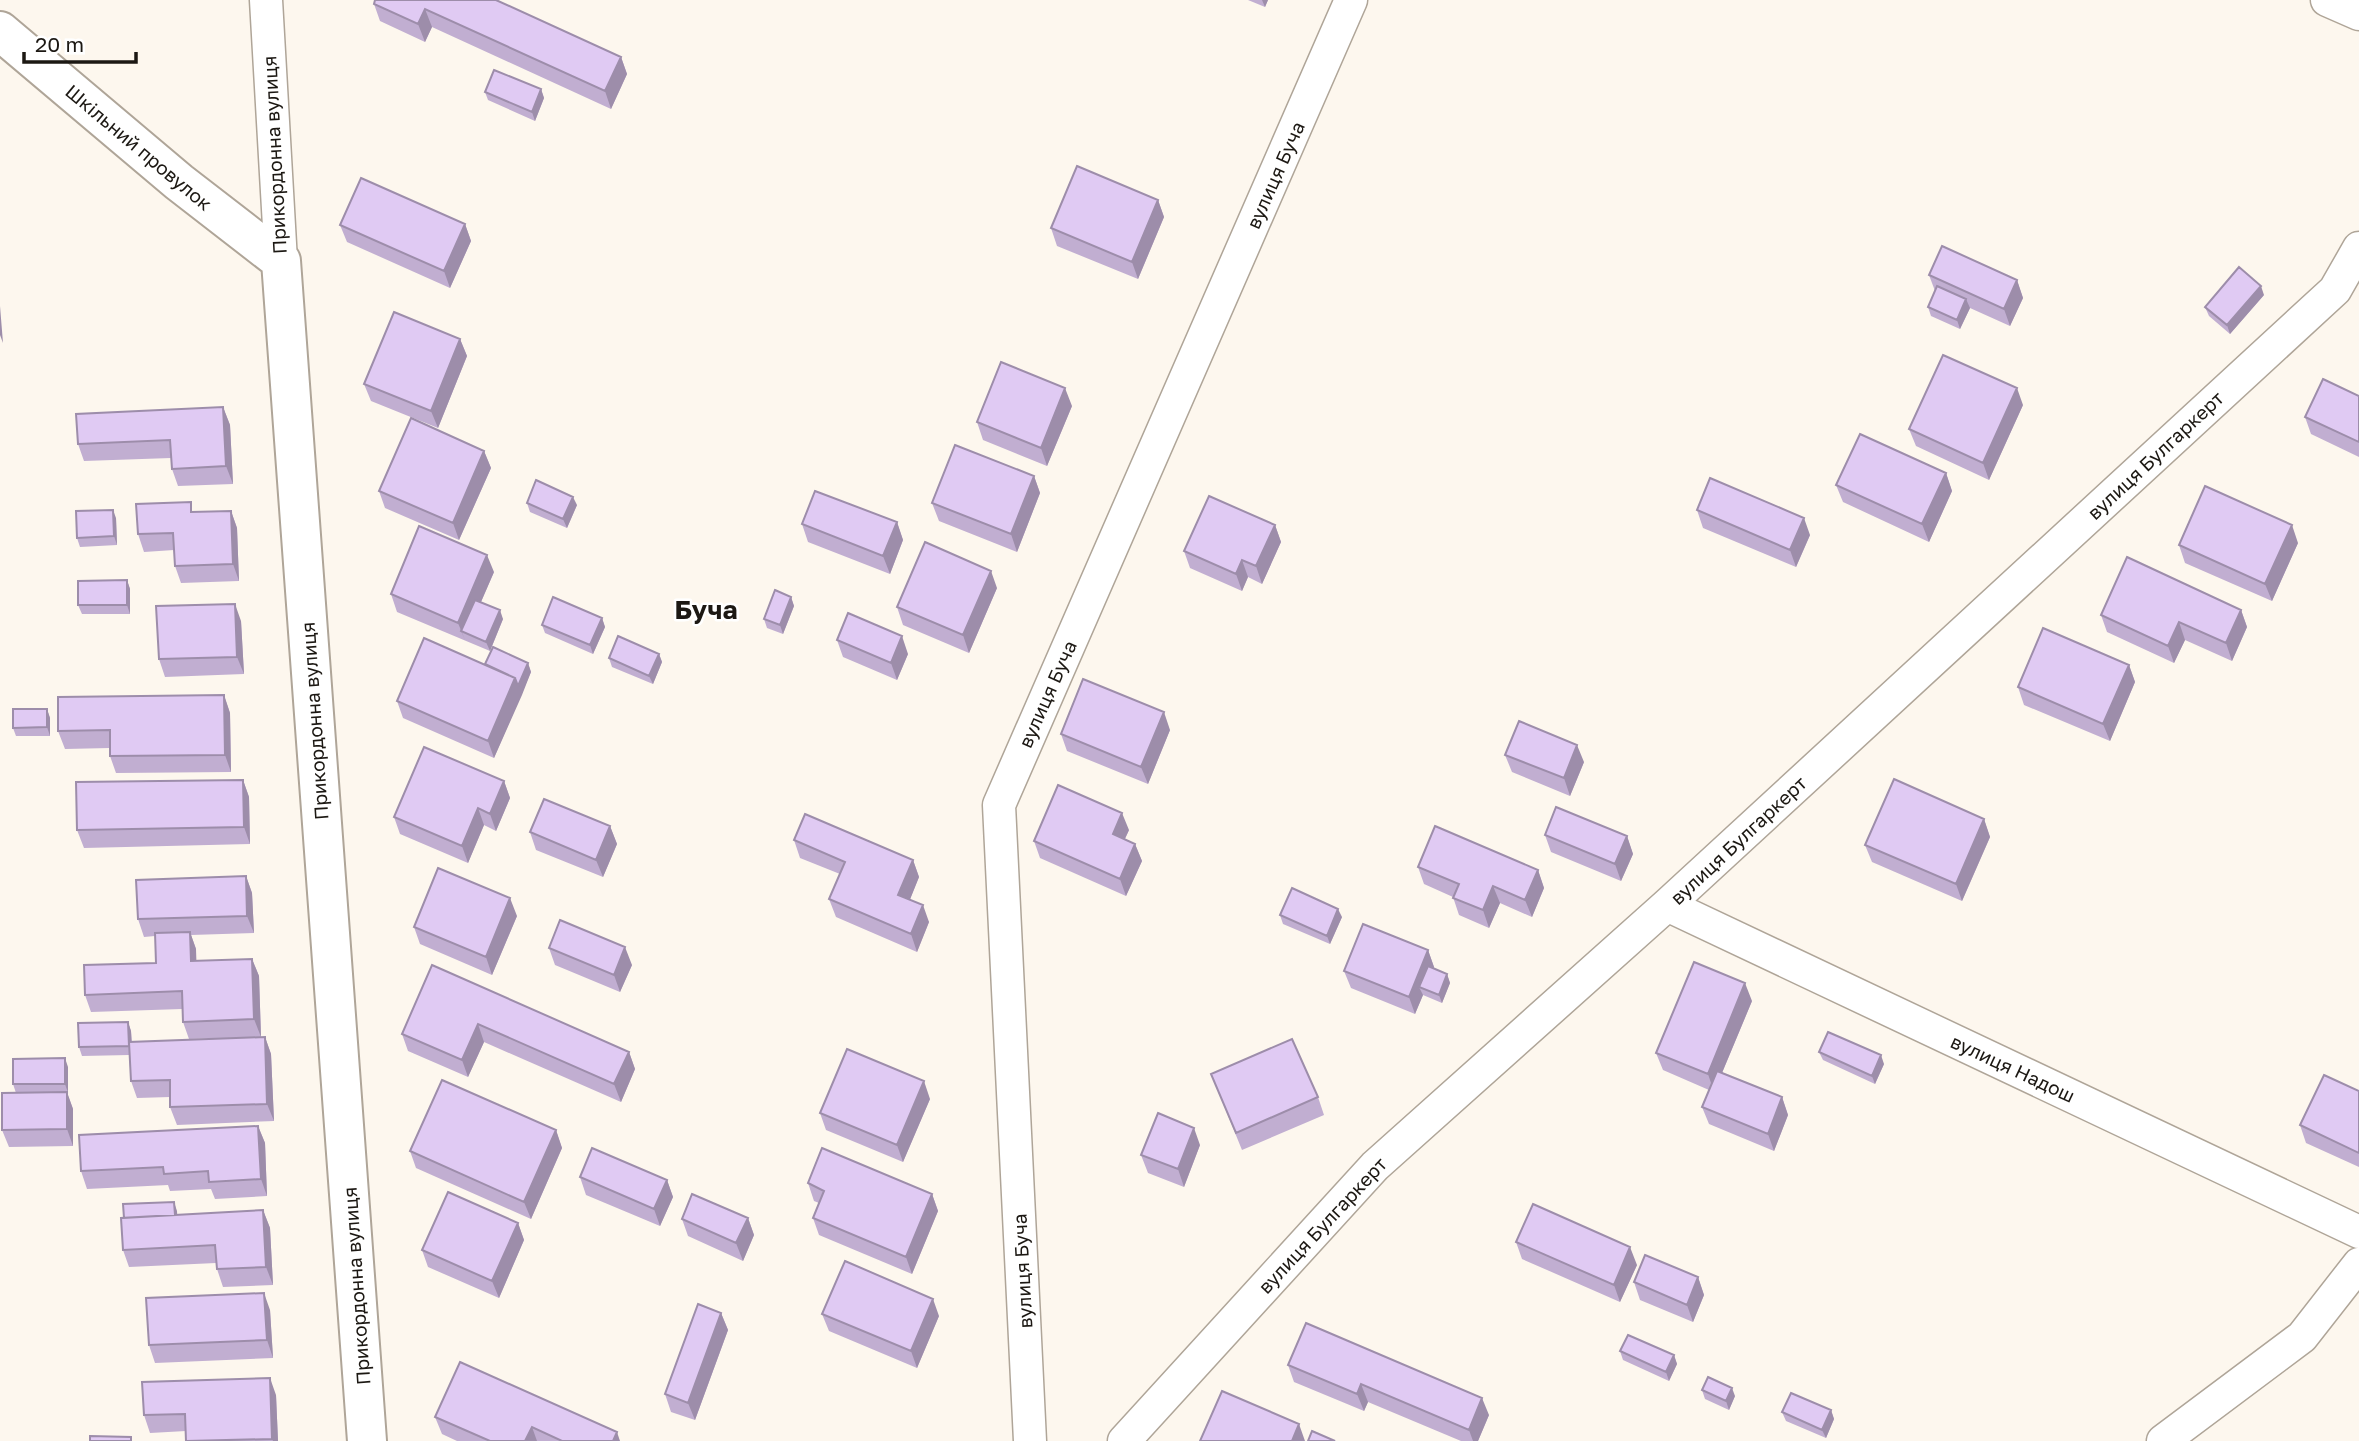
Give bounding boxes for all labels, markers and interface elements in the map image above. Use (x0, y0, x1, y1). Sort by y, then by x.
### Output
scale bar (24, 21, 136, 65)
text: 20 m (35, 31, 84, 57)
street label: Прикордонна вулиця (257, 55, 291, 255)
street label: Шкільний провулок (61, 79, 217, 215)
street label: вулиця Буча (1241, 118, 1309, 232)
street label: вулиця Булгаркерт (2082, 386, 2228, 524)
district label: Буча (675, 594, 737, 625)
street label: Прикордонна вулиця (296, 621, 332, 821)
street label: вулиця Буча (1013, 637, 1081, 751)
street label: вулиця Булгаркерт (1665, 771, 1811, 909)
street label: вулиця Надош (1947, 1029, 2079, 1107)
street label: вулиця Булгаркерт (1253, 1152, 1391, 1298)
street label: Прикордонна вулиця (338, 1186, 374, 1386)
street label: вулиця Буча (1008, 1213, 1036, 1329)

